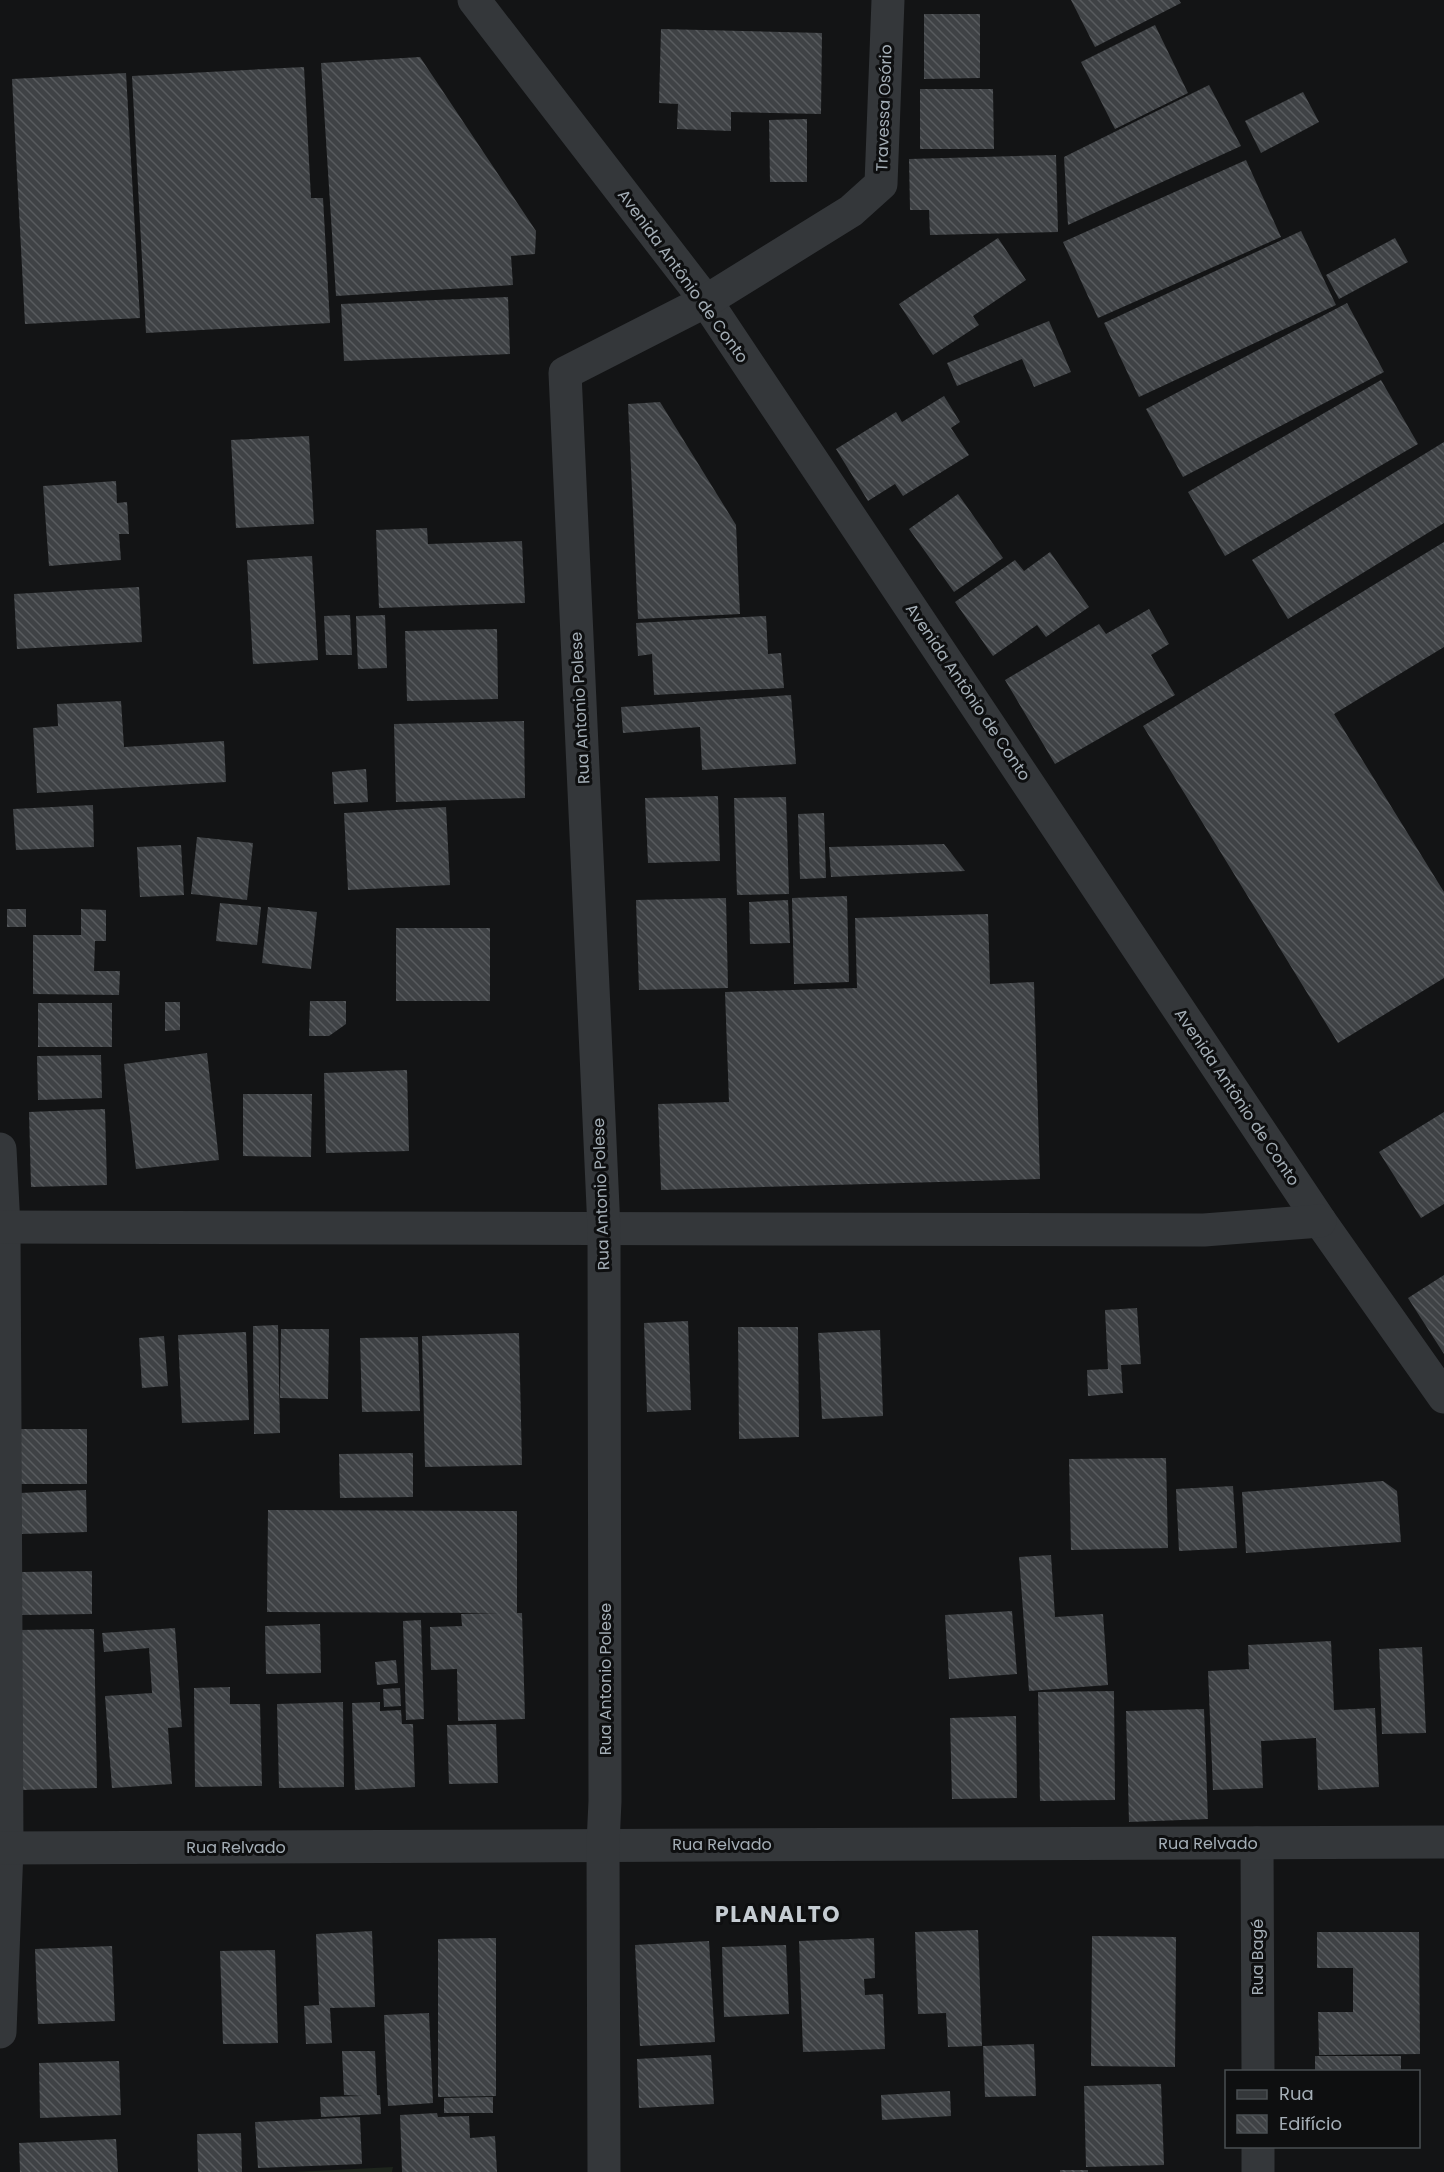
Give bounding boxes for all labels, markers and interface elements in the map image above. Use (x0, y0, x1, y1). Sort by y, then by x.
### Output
street label: Travessa Osório (870, 44, 898, 172)
street label: Avenida Antônio de Conto (612, 185, 754, 367)
street label: Avenida Antônio de Conto (900, 599, 1036, 785)
street label: Rua Antonio Polese (565, 631, 595, 785)
street label: Avenida Antônio de Conto (1169, 1004, 1305, 1190)
street label: Rua Antonio Polese (587, 1117, 615, 1271)
street label: Rua Antonio Polese (594, 1603, 617, 1755)
street label: Rua Relvado (1158, 1832, 1258, 1855)
street label: Rua Relvado (672, 1833, 772, 1856)
street label: Rua Relvado (186, 1836, 286, 1859)
district label: PLANALTO (715, 1899, 841, 1930)
street label: Rua Bagé (1246, 1919, 1269, 1995)
legend (1225, 2070, 1420, 2148)
text: Rua (1279, 2081, 1314, 2106)
text: Edifício (1279, 2111, 1342, 2136)

